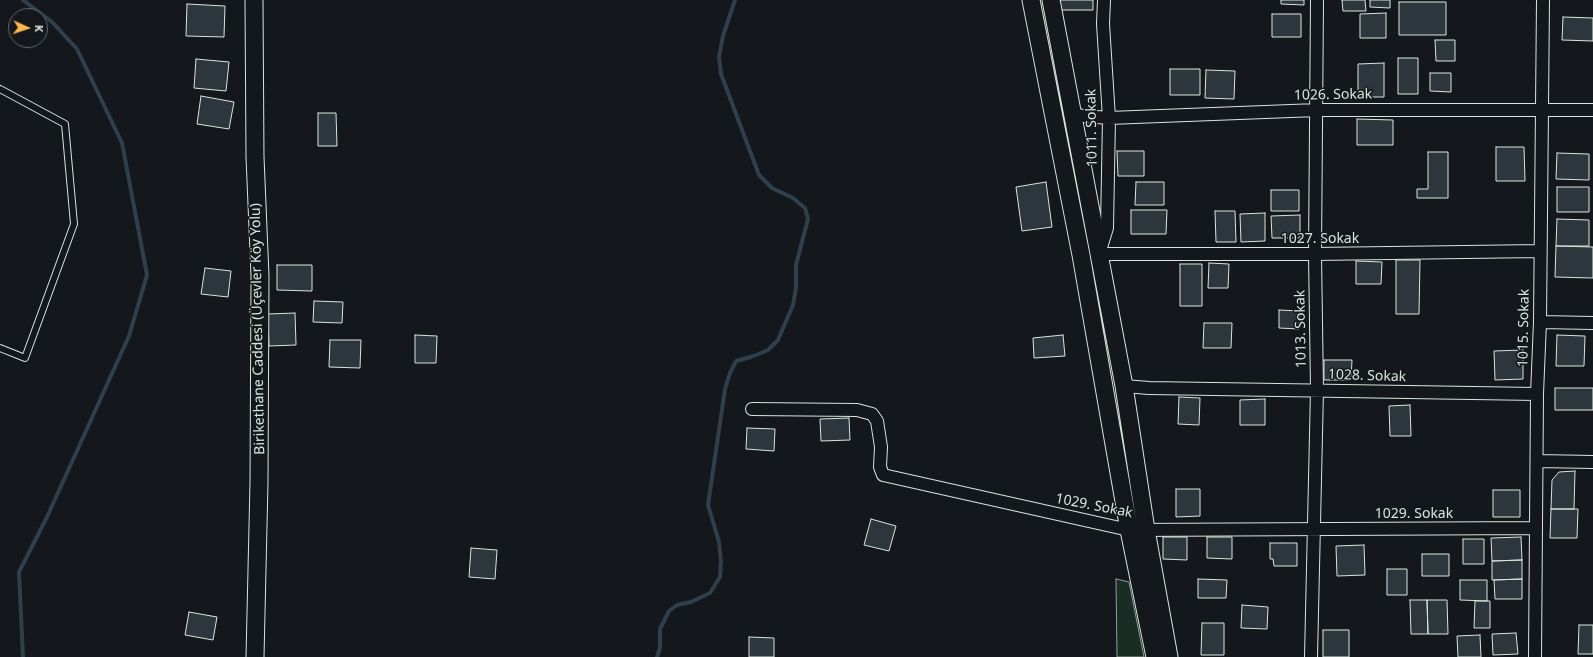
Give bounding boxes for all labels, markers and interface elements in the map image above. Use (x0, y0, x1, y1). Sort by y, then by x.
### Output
north arrow (8, 8, 48, 48)
text: K (32, 25, 47, 33)
street label: 1026. Sokak (1294, 86, 1372, 104)
street label: 1011. Sokak (1083, 89, 1101, 167)
street label: Birikethane Caddesi (Üçevler Köy Yolu) (247, 203, 269, 455)
street label: 1027. Sokak (1281, 231, 1359, 247)
street label: 1015. Sokak (1515, 289, 1533, 367)
street label: 1013. Sokak (1292, 290, 1310, 368)
street label: 1028. Sokak (1328, 366, 1406, 386)
street label: 1029. Sokak (1054, 490, 1134, 522)
street label: 1029. Sokak (1375, 506, 1453, 522)

